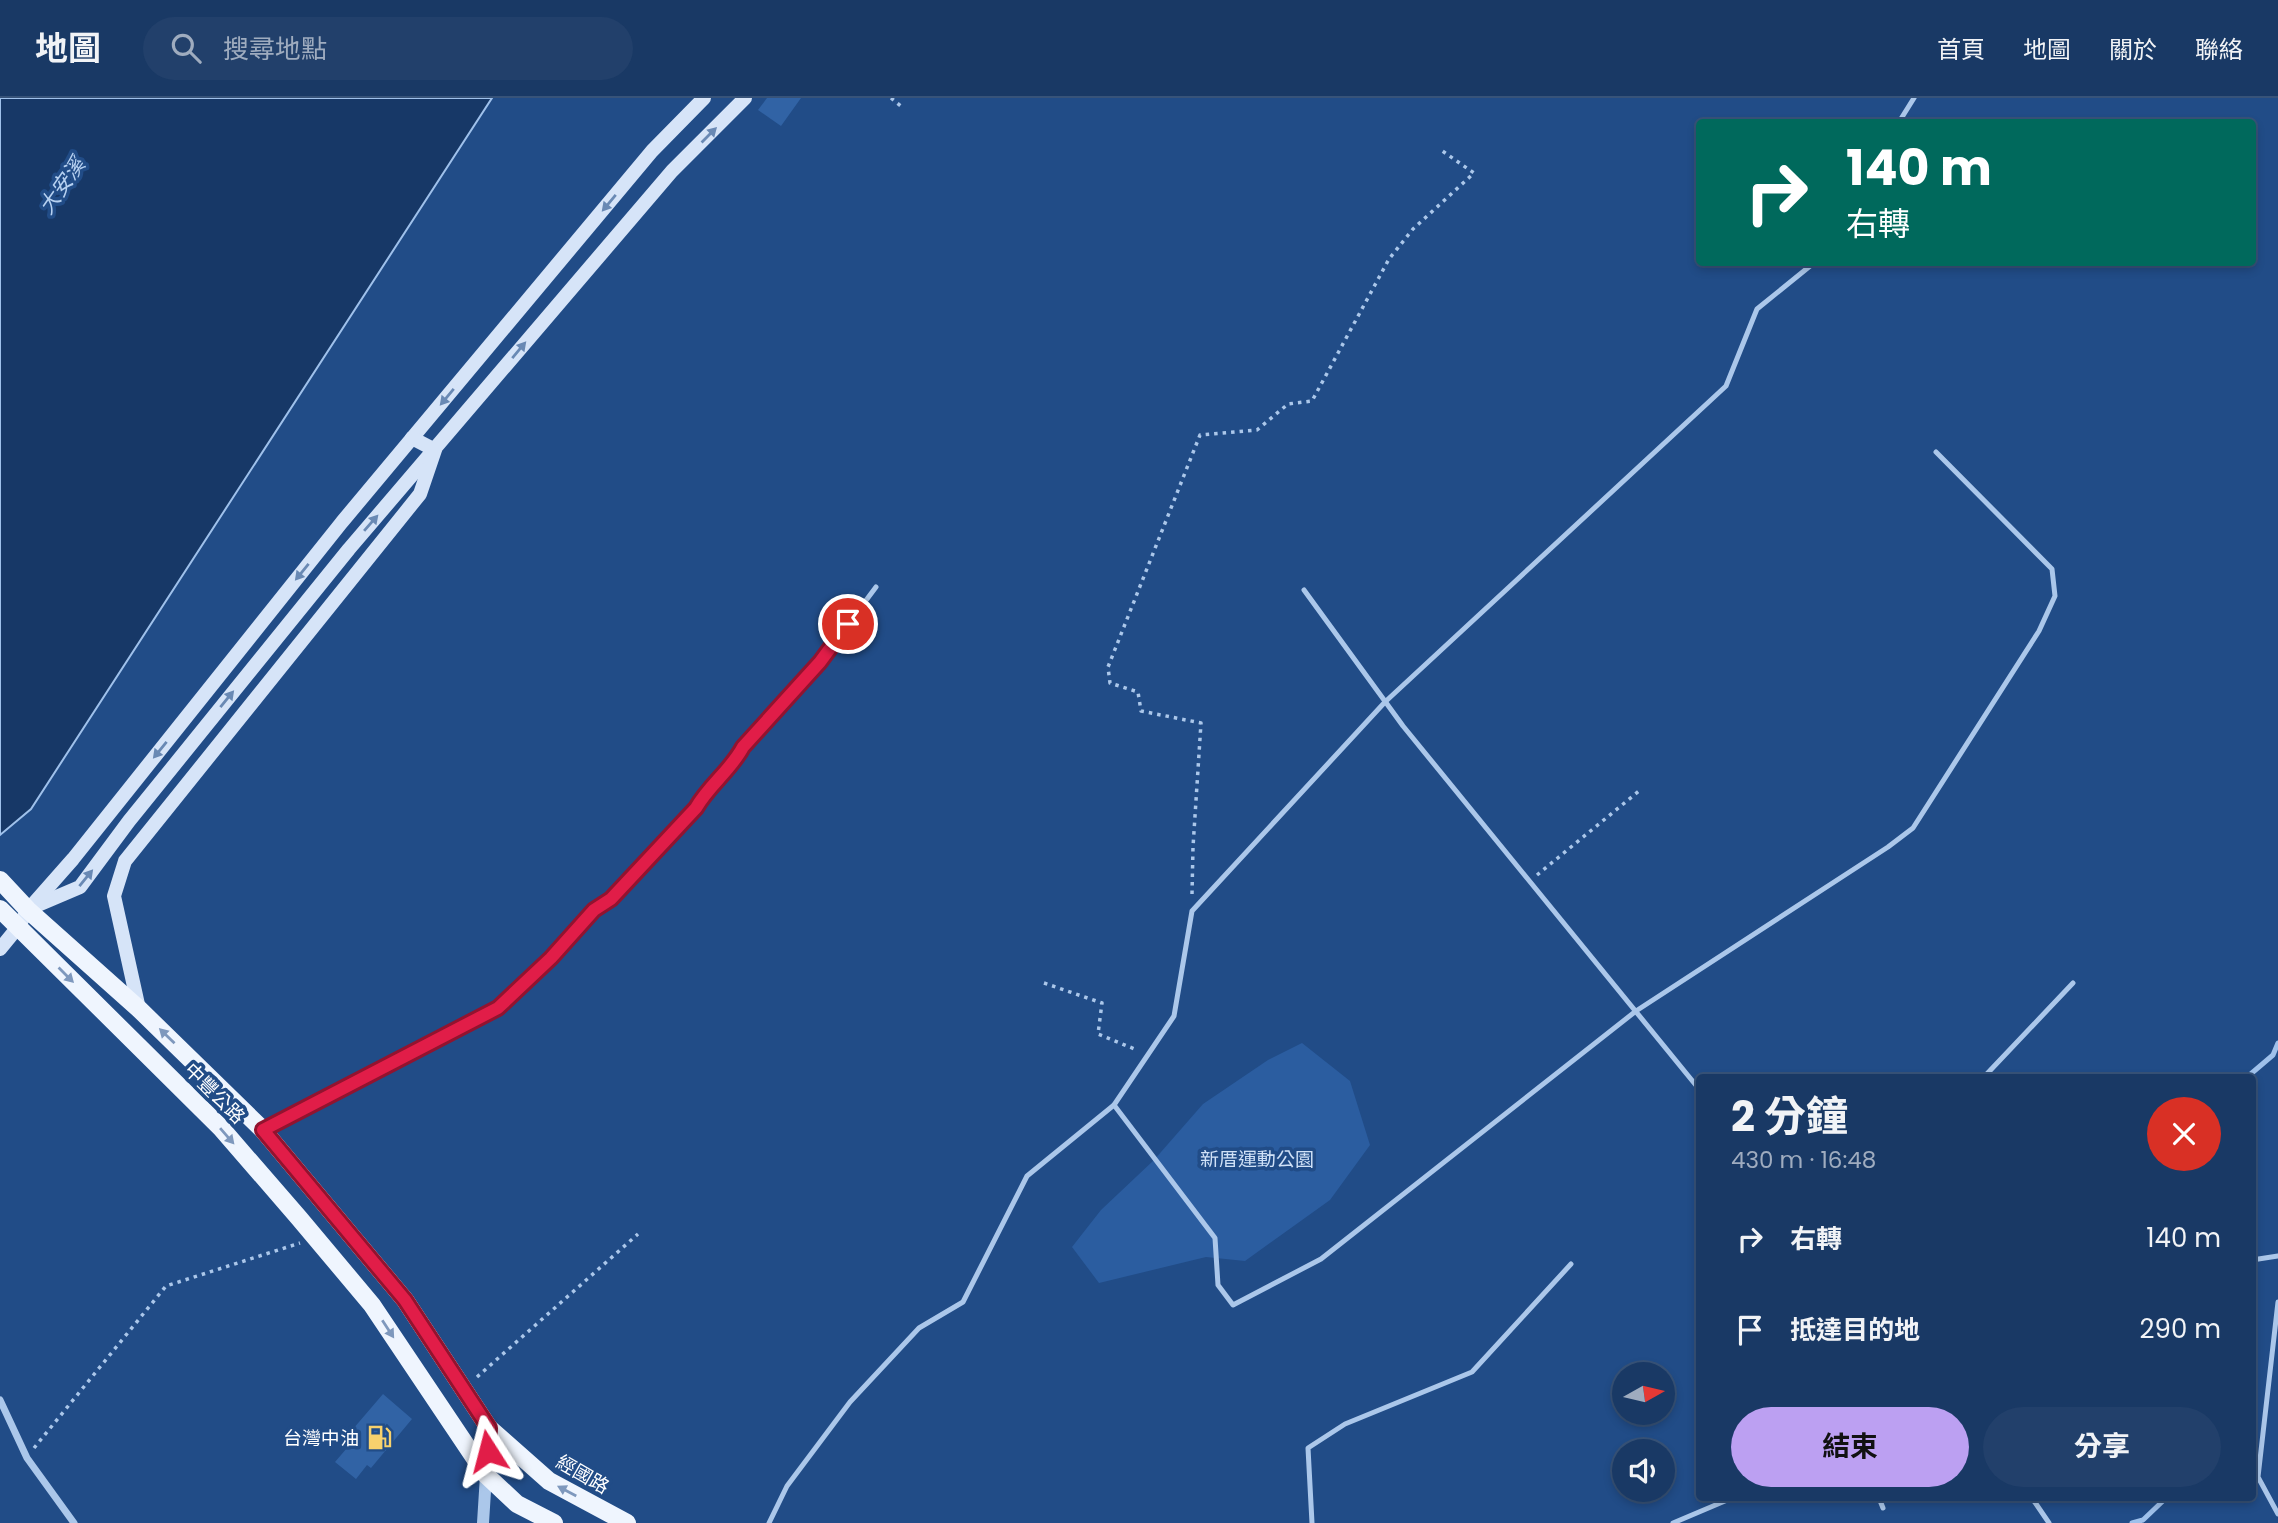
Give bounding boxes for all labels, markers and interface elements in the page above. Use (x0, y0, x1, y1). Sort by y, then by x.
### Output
search box (143, 17, 633, 80)
text: 地圖 (35, 25, 101, 72)
icon: search (167, 29, 205, 67)
text: 搜尋地點 (223, 31, 327, 67)
text: 首頁 (1937, 33, 1985, 66)
text: 地圖 (2023, 33, 2071, 66)
text: 關於 (2109, 33, 2157, 66)
text: 聯絡 (2195, 33, 2243, 66)
one-way arrow (700, 126, 717, 143)
text: 140 m (1846, 134, 1992, 202)
icon: right (1731, 147, 1822, 238)
water label: 大安溪 (32, 149, 93, 220)
one-way arrow (601, 194, 616, 212)
text: 右轉 (1846, 201, 1910, 246)
one-way arrow (511, 342, 526, 359)
one-way arrow (440, 388, 455, 405)
one-way arrow (363, 514, 379, 532)
one-way arrow (295, 563, 310, 581)
pin (818, 594, 878, 654)
icon: arrive (829, 605, 867, 643)
one-way arrow (220, 691, 235, 709)
one-way arrow (153, 741, 168, 758)
one-way arrow (79, 869, 94, 887)
one-way arrow (58, 966, 74, 983)
one-way arrow (158, 1028, 175, 1045)
street label: 中豐公路 (178, 1057, 251, 1130)
text: 2 分鐘 (1731, 1087, 1848, 1146)
button: close (2147, 1097, 2221, 1171)
one-way arrow (219, 1127, 235, 1144)
text: 430 m · 16:48 (1731, 1144, 1876, 1176)
park label: 新厝運動公園 (1200, 1146, 1314, 1173)
icon: right (1731, 1220, 1769, 1258)
text: 140 m (2146, 1220, 2221, 1256)
text: 右轉 (1790, 1221, 1842, 1257)
icon: arrive (1731, 1311, 1769, 1349)
text: 290 m (2140, 1311, 2221, 1347)
text: 抵達目的地 (1790, 1312, 1920, 1348)
one-way arrow (382, 1320, 395, 1339)
north arrow (1612, 1362, 1675, 1424)
map controls (1612, 1362, 1675, 1502)
button: 結束 (1731, 1407, 1969, 1487)
button: 分享 (1983, 1407, 2221, 1487)
position arrow (451, 1414, 525, 1488)
fuel station icon: 台灣中油 (365, 1424, 393, 1452)
place label: 台灣中油 (283, 1425, 359, 1452)
button: sound (1612, 1439, 1675, 1502)
street label: 經國路 (551, 1448, 614, 1500)
one-way arrow (557, 1485, 577, 1497)

